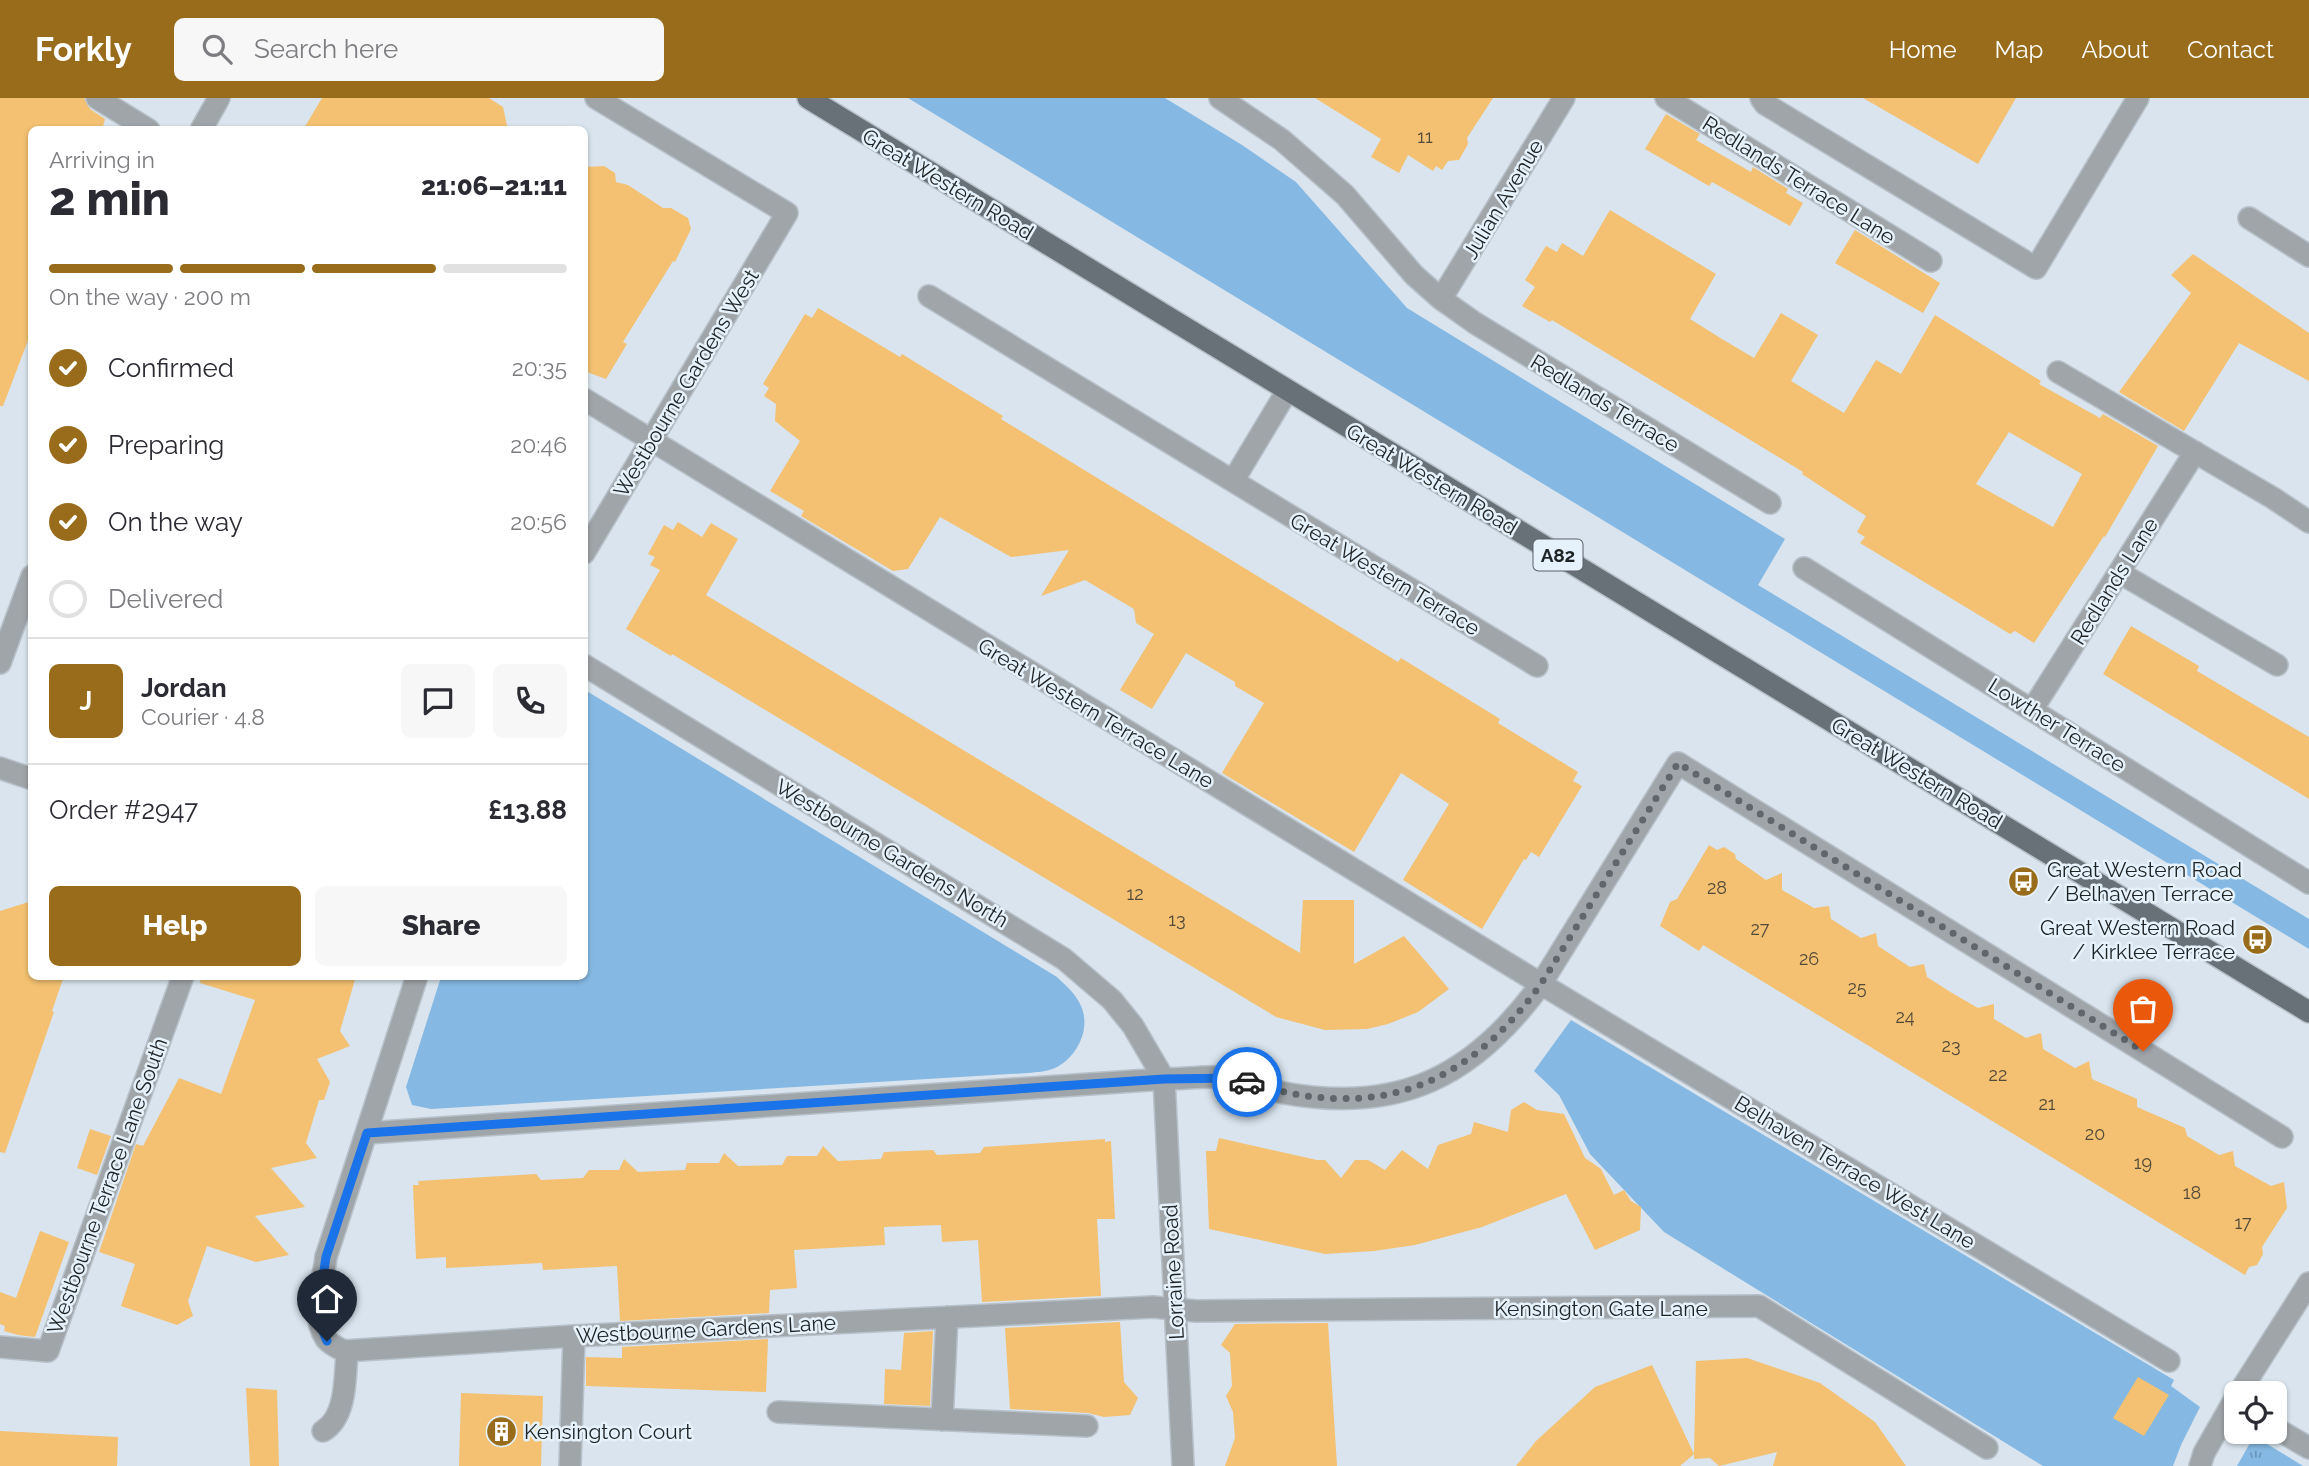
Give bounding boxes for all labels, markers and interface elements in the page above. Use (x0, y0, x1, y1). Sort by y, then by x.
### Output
search box (174, 18, 664, 81)
text: Forkly (35, 30, 132, 69)
icon: search (198, 30, 236, 68)
text: Search here (254, 34, 398, 64)
text: Home (1889, 35, 1957, 64)
text: Map (1995, 35, 2043, 64)
text: About (2081, 35, 2149, 64)
text: Contact (2187, 35, 2274, 64)
street label: Redlands Terrace Lane (1698, 110, 1900, 250)
street label: Great Western Road (858, 123, 1038, 245)
house number: 11 (1417, 126, 1433, 147)
street label: Julian Avenue (1458, 135, 1548, 263)
text: Arriving in (49, 146, 155, 173)
text: 21:06–21:11 (421, 171, 567, 201)
text: 2 min (49, 172, 170, 226)
street label: Westbourne Gardens West (608, 265, 764, 501)
text: On the way · 200 m (49, 283, 251, 310)
icon: check (49, 349, 87, 387)
street label: Redlands Terrace (1526, 349, 1684, 457)
text: Confirmed (108, 353, 234, 383)
text: 20:35 (512, 354, 567, 381)
street label: Great Western Road (1342, 418, 1522, 540)
icon: check (49, 426, 87, 464)
text: Preparing (108, 430, 224, 460)
text: 20:46 (510, 431, 567, 458)
icon: check (49, 503, 87, 541)
text: On the way (108, 507, 243, 537)
street label: Great Western Terrace (1286, 507, 1484, 641)
text: 20:56 (510, 508, 567, 535)
street label: Redlands Lane (2065, 513, 2163, 649)
road number: A82 (1534, 540, 1582, 570)
text: Delivered (108, 584, 223, 614)
street label: Great Western Terrace Lane (974, 633, 1218, 793)
button: chat (401, 664, 475, 738)
button: phone (493, 664, 567, 738)
text: Jordan (141, 673, 227, 703)
street label: Lowther Terrace (1984, 673, 2130, 777)
text: J (80, 686, 92, 716)
text: Courier · 4.8 (141, 703, 265, 730)
street label: Great Western Road (1827, 712, 2007, 834)
street label: Westbourne Gardens North (771, 773, 1013, 933)
text: Order #2947 (49, 795, 198, 825)
text: £13.88 (488, 795, 567, 825)
place label: Great Western Road / Belhaven Terrace (2047, 857, 2242, 906)
bus stop icon: Great Western Road / Belhaven Terrace (2007, 864, 2041, 898)
house number: 28 (1707, 877, 1727, 898)
house number: 12 (1126, 883, 1144, 904)
button: Help (49, 886, 301, 966)
button: Share (315, 886, 567, 966)
house number: 13 (1168, 909, 1186, 930)
place label: Great Western Road / Kirklee Terrace (2040, 915, 2235, 964)
house number: 27 (1750, 918, 1770, 939)
bus stop icon: Great Western Road / Kirklee Terrace (2241, 922, 2275, 956)
house number: 26 (1799, 948, 1819, 969)
house number: 25 (1847, 977, 1867, 998)
pin (2113, 979, 2173, 1051)
icon: bag (2124, 990, 2162, 1028)
house number: 24 (1895, 1006, 1915, 1027)
street label: Westbourne Terrace Lane South (42, 1035, 172, 1337)
house number: 23 (1942, 1035, 1961, 1056)
courier (1212, 1047, 1282, 1117)
icon: car (1228, 1063, 1266, 1101)
house number: 22 (1989, 1064, 2007, 1085)
street label: Belhaven Terrace West Lane (1730, 1090, 1980, 1254)
house number: 21 (2038, 1093, 2056, 1114)
house number: 20 (2085, 1123, 2105, 1144)
house number: 19 (2134, 1152, 2152, 1173)
house number: 18 (2183, 1182, 2201, 1203)
street label: Lorraine Road (1157, 1204, 1189, 1340)
house number: 17 (2234, 1212, 2252, 1233)
pin (297, 1269, 357, 1341)
icon: home (308, 1280, 346, 1318)
street label: Kensington Gate Lane (1494, 1296, 1708, 1321)
street label: Westbourne Gardens Lane (575, 1310, 837, 1348)
map controls (2224, 1381, 2287, 1444)
button: locate (2224, 1381, 2287, 1444)
building icon: Kensington Court (484, 1414, 518, 1448)
place label: Kensington Court (524, 1419, 692, 1444)

